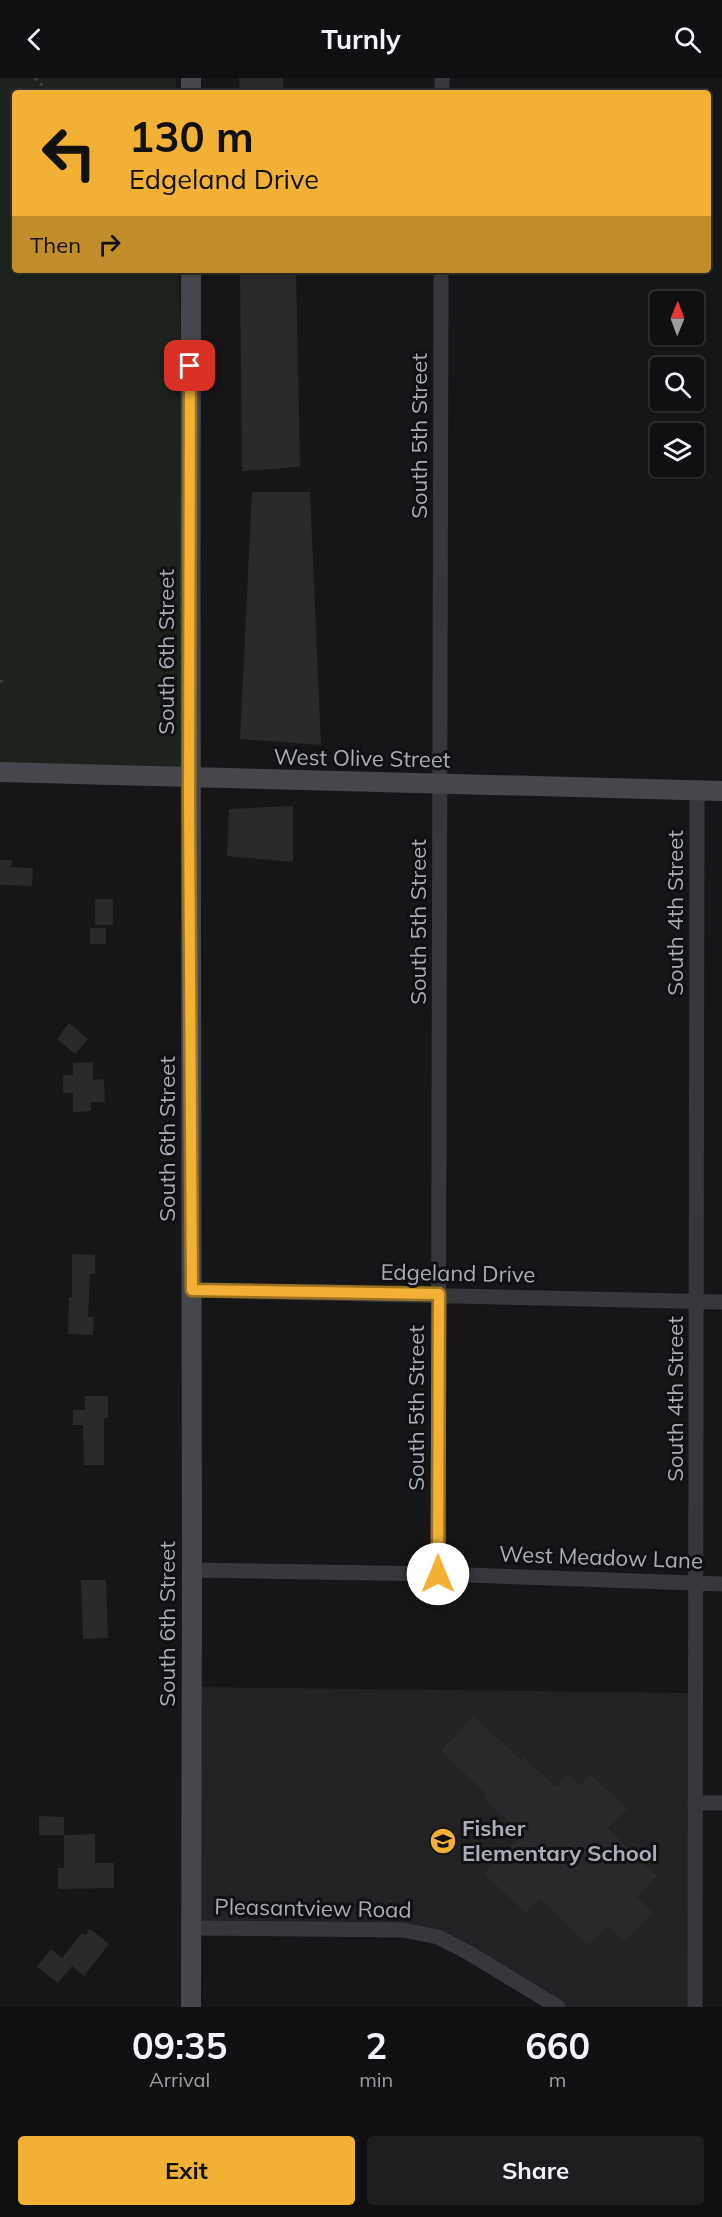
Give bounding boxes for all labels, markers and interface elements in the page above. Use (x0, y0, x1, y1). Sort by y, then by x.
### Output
text: Turnly (321, 22, 401, 56)
icon: back (18, 23, 51, 56)
icon: search (671, 23, 704, 56)
text: 130 m (129, 110, 254, 163)
icon: left (30, 114, 108, 192)
text: Edgeland Drive (129, 162, 319, 196)
icon: right (93, 228, 126, 261)
text: Then (30, 231, 81, 259)
north arrow (650, 291, 704, 345)
map controls (650, 291, 704, 477)
pin (164, 340, 215, 391)
icon: arrive (173, 349, 206, 382)
street label: South 5th Street (405, 353, 433, 519)
button: search (650, 357, 704, 411)
button: layers (650, 423, 704, 477)
street label: South 6th Street (152, 569, 180, 735)
street label: West Olive Street (273, 742, 451, 774)
street label: South 4th Street (661, 830, 689, 996)
street label: South 5th Street (404, 839, 432, 1005)
street label: South 6th Street (153, 1056, 181, 1222)
street label: Edgeland Drive (380, 1258, 536, 1288)
street label: South 4th Street (661, 1316, 689, 1482)
street label: South 5th Street (402, 1325, 430, 1491)
street label: West Meadow Lane (499, 1539, 703, 1575)
street label: South 6th Street (153, 1541, 181, 1707)
position arrow (406, 1542, 470, 1606)
place label: Fisher Elementary School (462, 1814, 658, 1867)
school or university icon: Fisher Elementary School (428, 1826, 458, 1856)
street label: Pleasantview Road (214, 1892, 412, 1924)
text: 09:35 (132, 2023, 227, 2068)
text: 2 (365, 2023, 387, 2068)
text: 660 (525, 2023, 590, 2068)
text: Arrival (149, 2067, 210, 2092)
text: min (359, 2067, 393, 2092)
text: m (549, 2067, 566, 2092)
button: Exit (18, 2136, 355, 2205)
button: Share (367, 2136, 704, 2205)

